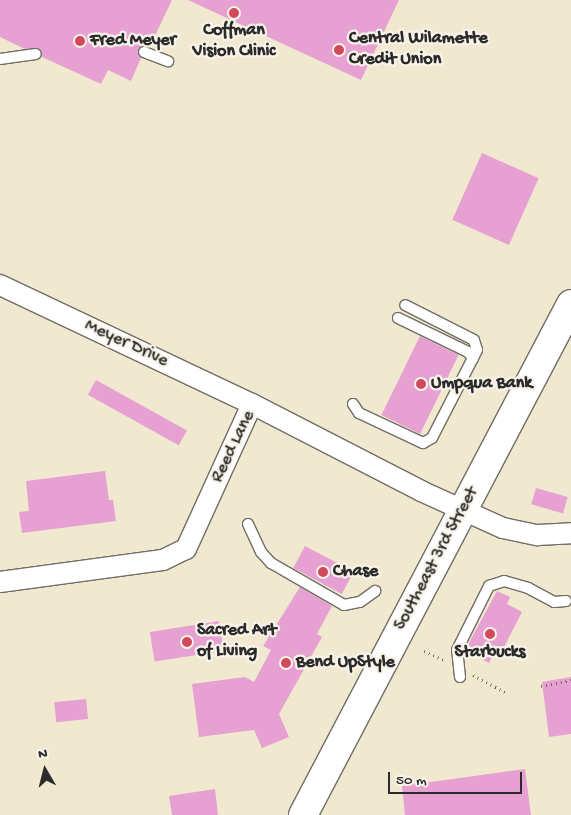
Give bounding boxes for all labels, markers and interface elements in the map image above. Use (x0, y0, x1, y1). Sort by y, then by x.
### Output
marker: Coffman Vision Clinic (228, 7, 240, 19)
place label: Coffman Vision Clinic (193, 21, 275, 64)
place label: Central Wilamette Credit Union (349, 29, 488, 72)
place label: Fred Meyer (90, 30, 176, 52)
marker: Fred Meyer (74, 35, 86, 47)
marker: Central Wilamette Credit Union (333, 44, 345, 56)
street label: Meyer Drive (81, 315, 171, 373)
place label: Umpqua Bank (431, 373, 532, 395)
marker: Umpqua Bank (415, 378, 427, 390)
street label: Reed Lane (207, 408, 261, 486)
street label: Southeast 3rd Street (390, 484, 484, 634)
place label: Chase (333, 561, 378, 583)
marker: Chase (317, 566, 329, 578)
place label: Sacred Art of Living (197, 621, 276, 664)
marker: Starbucks (484, 628, 496, 640)
marker: Sacred Art of Living (181, 636, 193, 648)
place label: Starbucks (455, 642, 525, 664)
place label: Bend UpStyle (296, 652, 395, 674)
marker: Bend UpStyle (280, 657, 292, 669)
north arrow (20, 745, 70, 795)
text: N (37, 746, 49, 764)
scale bar (391, 762, 525, 794)
text: 50 m (396, 772, 427, 790)

